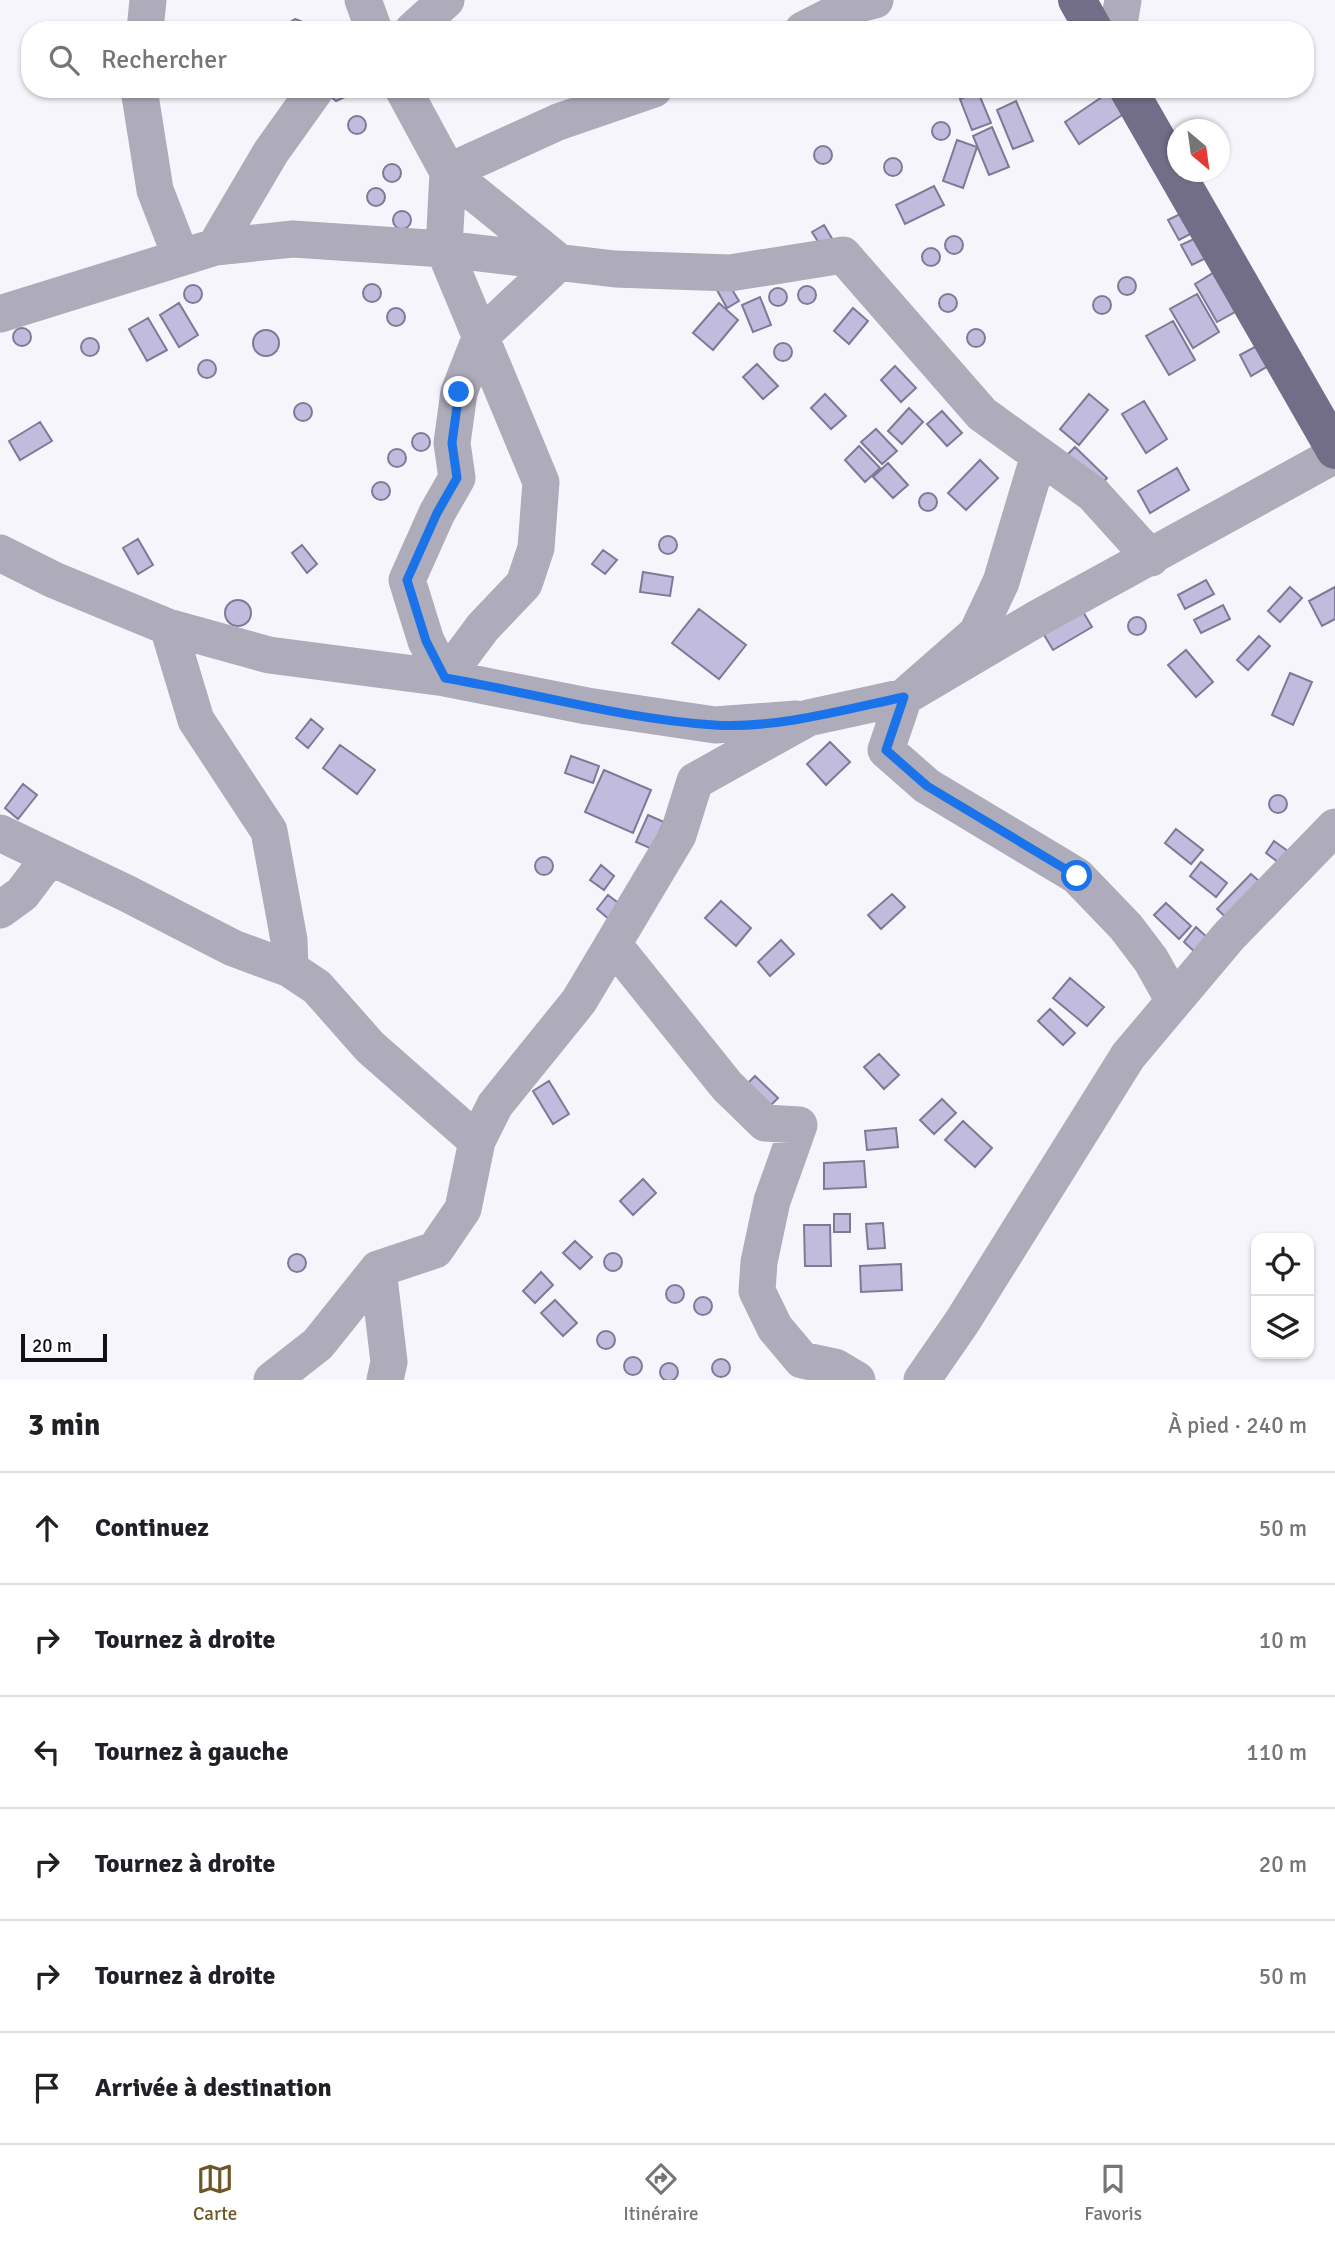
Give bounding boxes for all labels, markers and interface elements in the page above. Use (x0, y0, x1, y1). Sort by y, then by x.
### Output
search box (21, 21, 1314, 98)
icon: search (45, 41, 83, 79)
text: Rechercher (101, 44, 227, 76)
north arrow (1167, 119, 1230, 182)
route end (443, 376, 474, 407)
route start (1061, 860, 1092, 891)
map controls (1251, 1233, 1314, 1359)
button: locate (1251, 1233, 1314, 1296)
button: layers (1251, 1296, 1314, 1359)
scale bar (21, 1331, 107, 1363)
text: 20 m (32, 1334, 72, 1358)
text: 3 min (28, 1407, 100, 1444)
text: À pied · 240 m (1168, 1411, 1307, 1440)
icon: ahead (28, 1509, 66, 1547)
text: Continuez (95, 1512, 209, 1544)
text: 50 m (1259, 1514, 1307, 1543)
icon: right (28, 1621, 66, 1659)
text: Tournez à droite (95, 1624, 275, 1656)
text: 10 m (1259, 1626, 1307, 1655)
icon: left (28, 1733, 66, 1771)
text: Tournez à gauche (95, 1736, 289, 1768)
text: 110 m (1246, 1738, 1307, 1767)
icon: right (28, 1845, 66, 1883)
text: Tournez à droite (95, 1848, 275, 1880)
text: 20 m (1259, 1850, 1307, 1879)
icon: right (28, 1957, 66, 1995)
text: Tournez à droite (95, 1960, 275, 1992)
text: 50 m (1259, 1962, 1307, 1991)
icon: arrive (28, 2069, 66, 2107)
text: Arrivée à destination (95, 2072, 332, 2104)
tab: Carte (193, 2160, 237, 2226)
tab: Itinéraire (623, 2160, 698, 2226)
tab: Favoris (1084, 2160, 1142, 2226)

